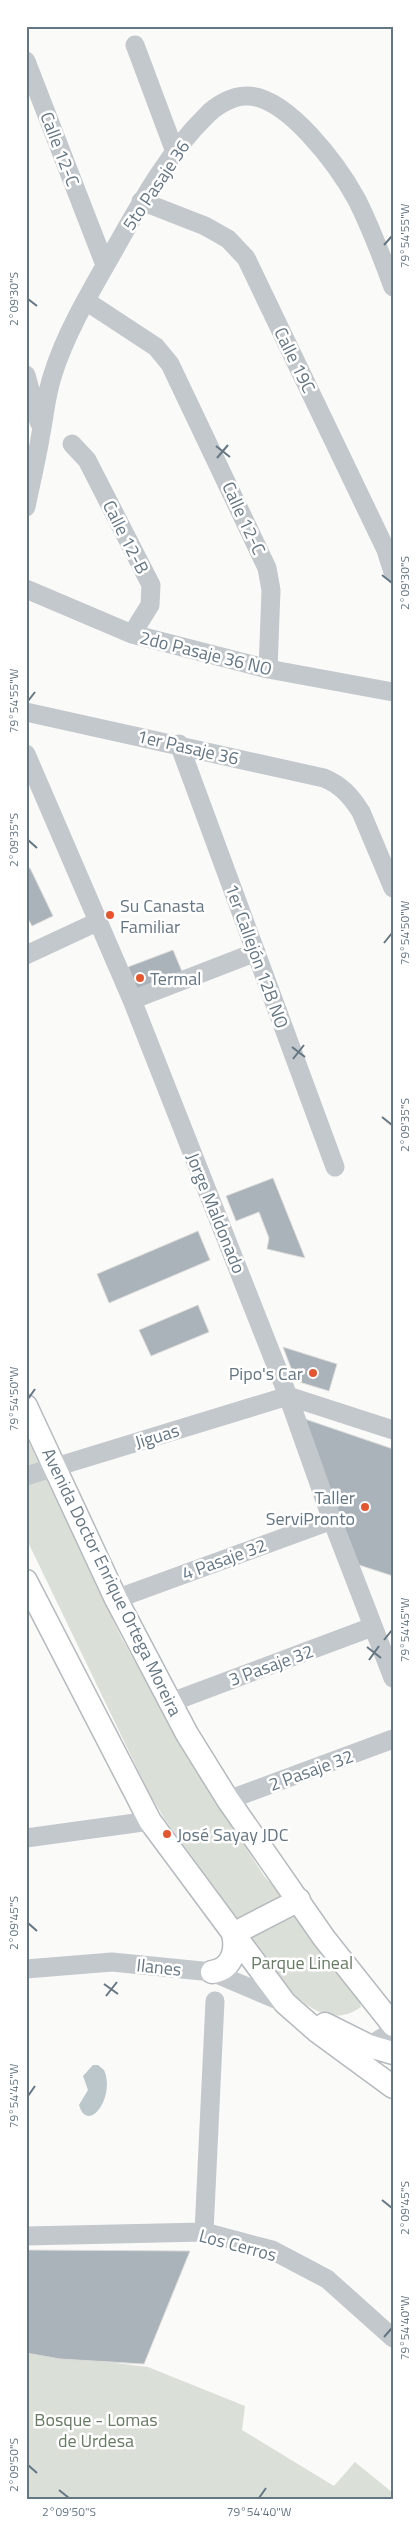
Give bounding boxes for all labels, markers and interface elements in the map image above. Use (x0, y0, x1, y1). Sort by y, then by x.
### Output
street label: Calle 12-C (33, 108, 87, 190)
street label: 5to Pasaje 36 (116, 134, 196, 236)
text: 79°54'55"W (395, 203, 414, 268)
text: 2°09'30"S (4, 272, 23, 326)
street label: Calle 19C (267, 323, 323, 398)
street label: Calle 12-C (215, 477, 273, 559)
street label: Calle 12-B (96, 496, 156, 578)
text: 2°09'30"S (395, 556, 414, 610)
street label: 2do Pasaje 36 NO (137, 624, 275, 682)
text: 79°54'55"W (4, 668, 23, 733)
street label: 1er Pasaje 36 (135, 722, 241, 772)
text: 2°09'35"S (4, 813, 23, 867)
street label: 1er Callejón 12B NO (218, 880, 296, 1032)
place label: Su Canasta Familiar (120, 892, 204, 940)
text: 79°54'50"W (395, 900, 414, 965)
marker: Su Canasta Familiar (104, 909, 116, 921)
place label: Termal (150, 965, 201, 992)
marker: Termal (134, 972, 146, 984)
text: 2°09'35"S (395, 1098, 414, 1152)
street label: Jorge Maldonado (179, 1149, 253, 1277)
place label: Pipo's Car (229, 1360, 303, 1387)
text: 79°54'50"W (4, 1366, 23, 1431)
marker: Pipo's Car (307, 1367, 319, 1379)
street label: Jiguas (131, 1416, 183, 1456)
street label: Avenida Doctor Enrique Ortega Moreira (35, 1443, 189, 1721)
place label: Taller ServiPronto (266, 1484, 355, 1532)
marker: Taller ServiPronto (359, 1501, 371, 1513)
street label: 4 Pasaje 32 (178, 1531, 270, 1587)
text: 79°54'45"W (395, 1597, 414, 1662)
street label: 3 Pasaje 32 (225, 1637, 317, 1693)
street label: 2 Pasaje 32 (265, 1742, 357, 1798)
place label: José Sayay JDC (177, 1821, 289, 1848)
marker: José Sayay JDC (161, 1828, 173, 1840)
text: 2°09'45"S (4, 1896, 23, 1950)
park label: Parque Lineal (251, 1949, 353, 1976)
street label: Ilanes (135, 1951, 183, 1983)
text: 79°54'45"W (4, 2063, 23, 2128)
text: 2°09'45"S (395, 2181, 414, 2235)
street label: Los Cerros (196, 2222, 280, 2268)
text: 79°54'40"W (395, 2295, 414, 2360)
park label: Bosque - Lomas de Urdesa (34, 2406, 158, 2454)
text: 2°09'50"S (4, 2438, 23, 2492)
text: 2°09'50"S (42, 2502, 96, 2521)
text: 79°54'40"W (227, 2502, 292, 2521)

